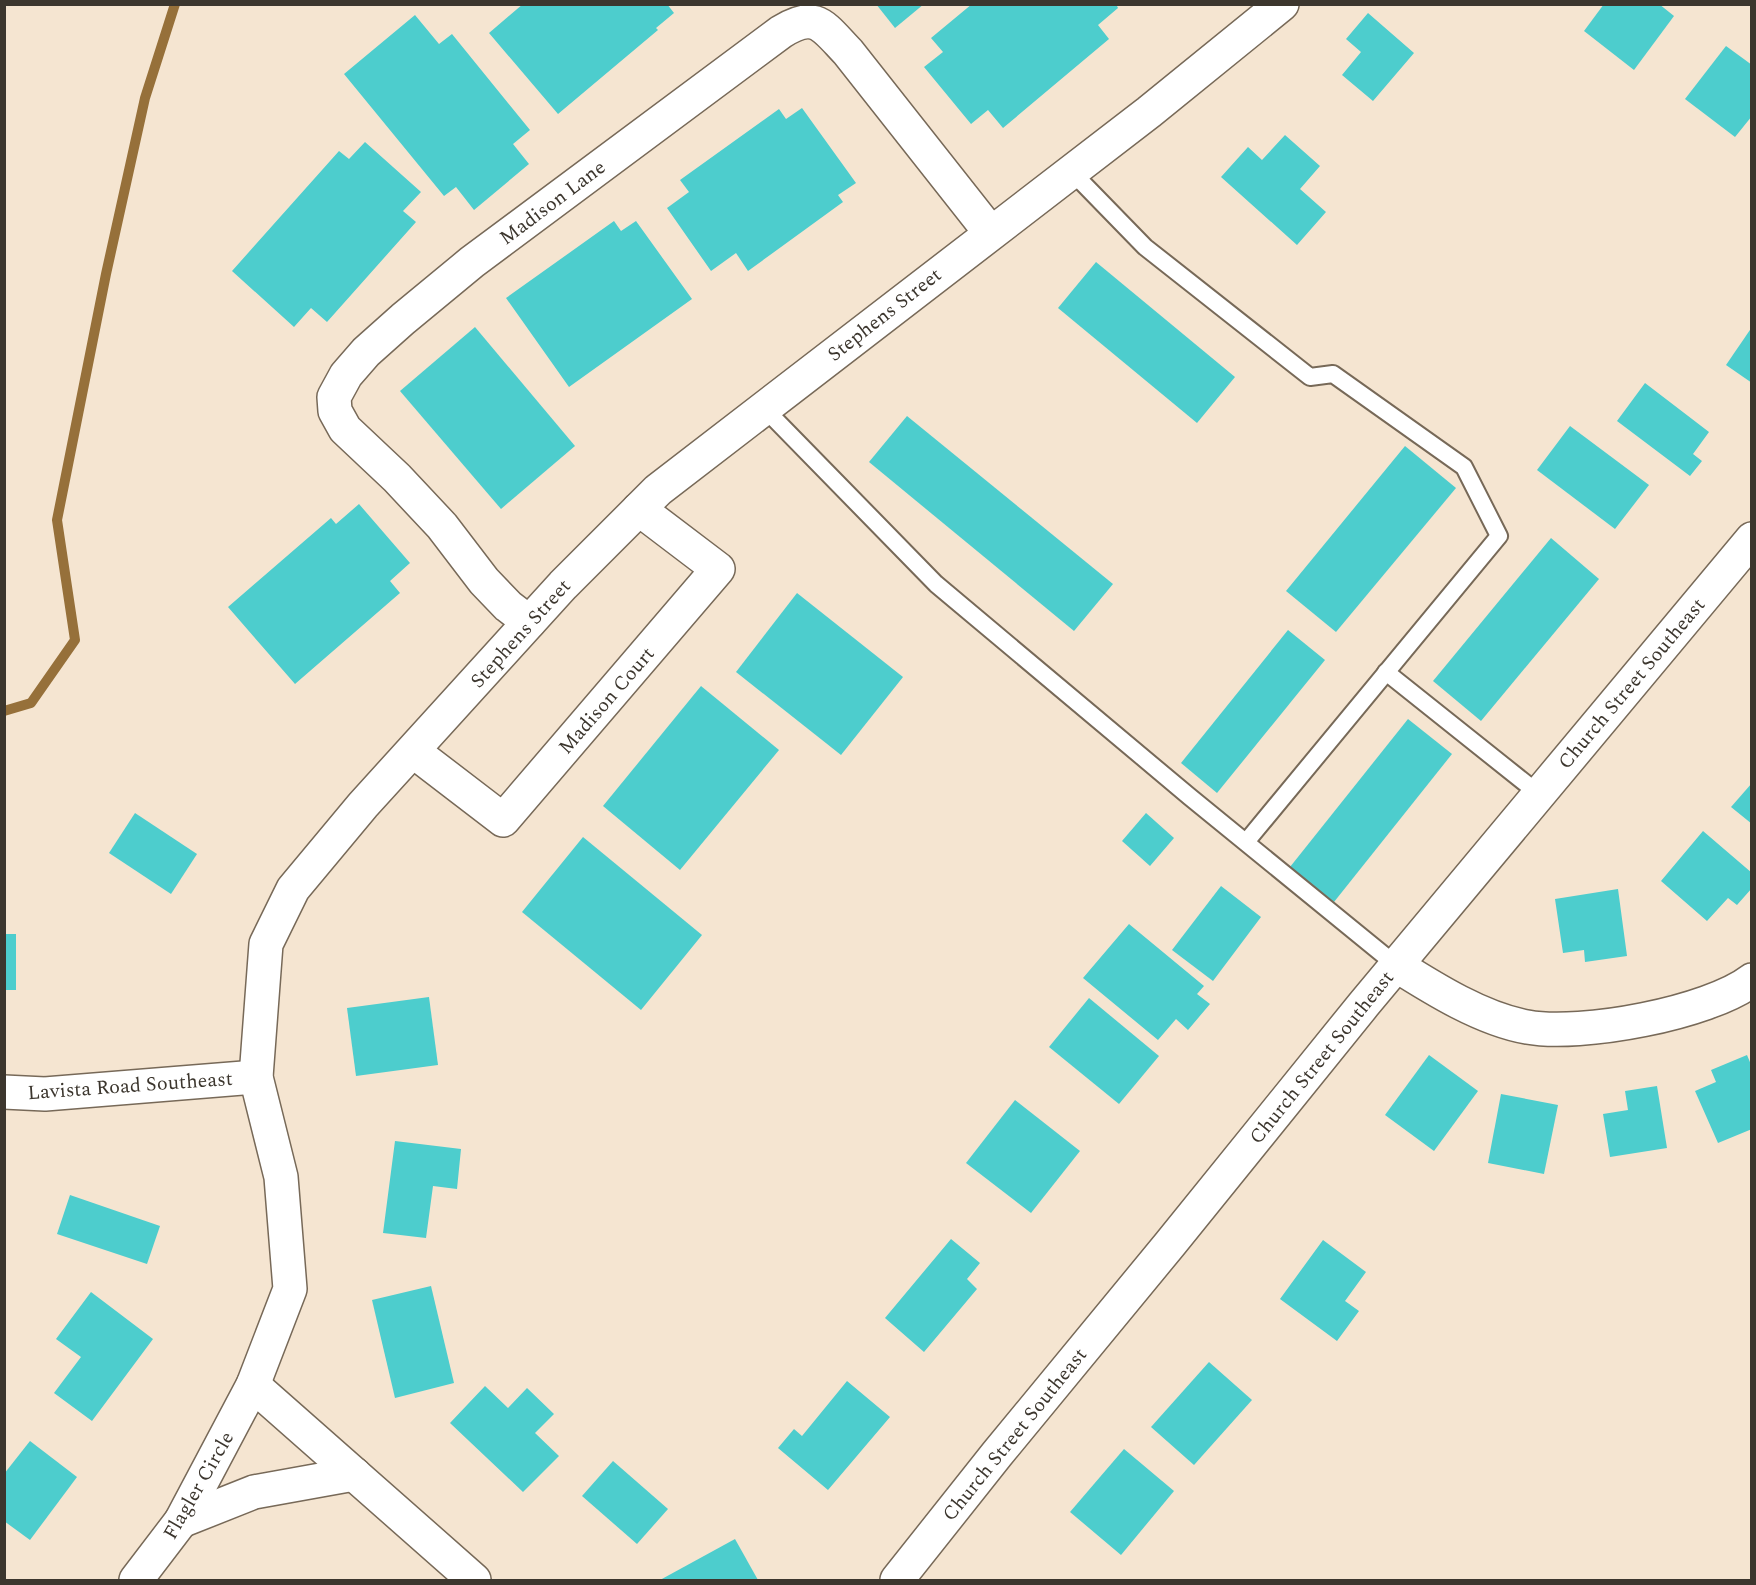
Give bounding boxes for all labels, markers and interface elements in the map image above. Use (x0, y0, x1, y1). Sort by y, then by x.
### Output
street label: Madison Lane (493, 153, 612, 253)
street label: Stephens Street (821, 260, 948, 369)
street label: Stephens Street (463, 572, 578, 695)
street label: Church Street Southeast (1551, 591, 1713, 776)
street label: Madison Court (551, 640, 662, 761)
street label: Church Street Southeast (1242, 964, 1401, 1151)
street label: Lavista Road Southeast (27, 1064, 234, 1108)
street label: Church Street Southeast (935, 1341, 1094, 1528)
street label: Flagler Circle (156, 1426, 242, 1545)

